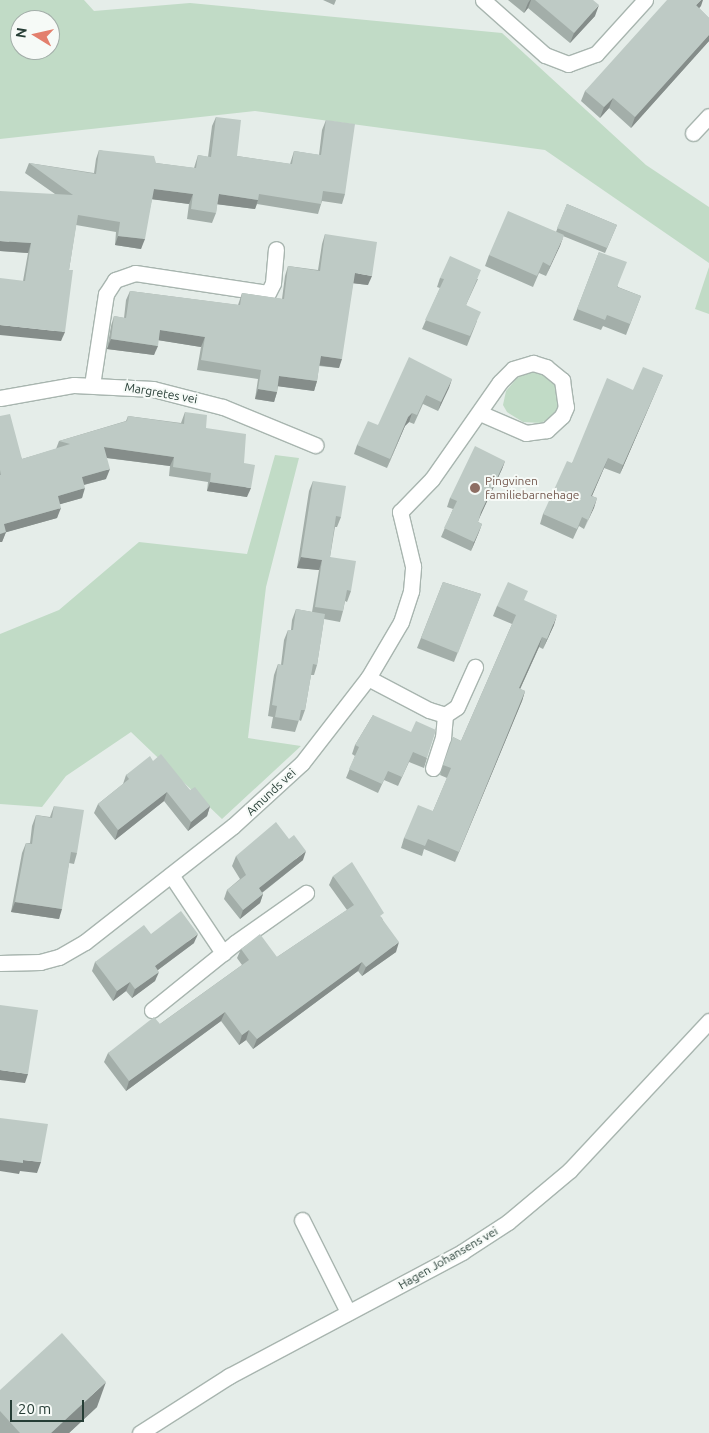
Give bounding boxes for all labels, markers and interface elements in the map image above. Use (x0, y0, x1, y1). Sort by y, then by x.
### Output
north arrow (10, 10, 60, 60)
text: N (12, 26, 30, 39)
street label: Margretes vei (123, 379, 199, 407)
place label: Pingvinen familiebarnehage (485, 474, 579, 502)
marker: Pingvinen familiebarnehage (469, 482, 481, 494)
street label: Amunds vei (243, 766, 299, 818)
street label: Hagen Johansens vei (396, 1224, 500, 1292)
scale bar (12, 1390, 86, 1422)
text: 20 m (18, 1400, 51, 1417)

